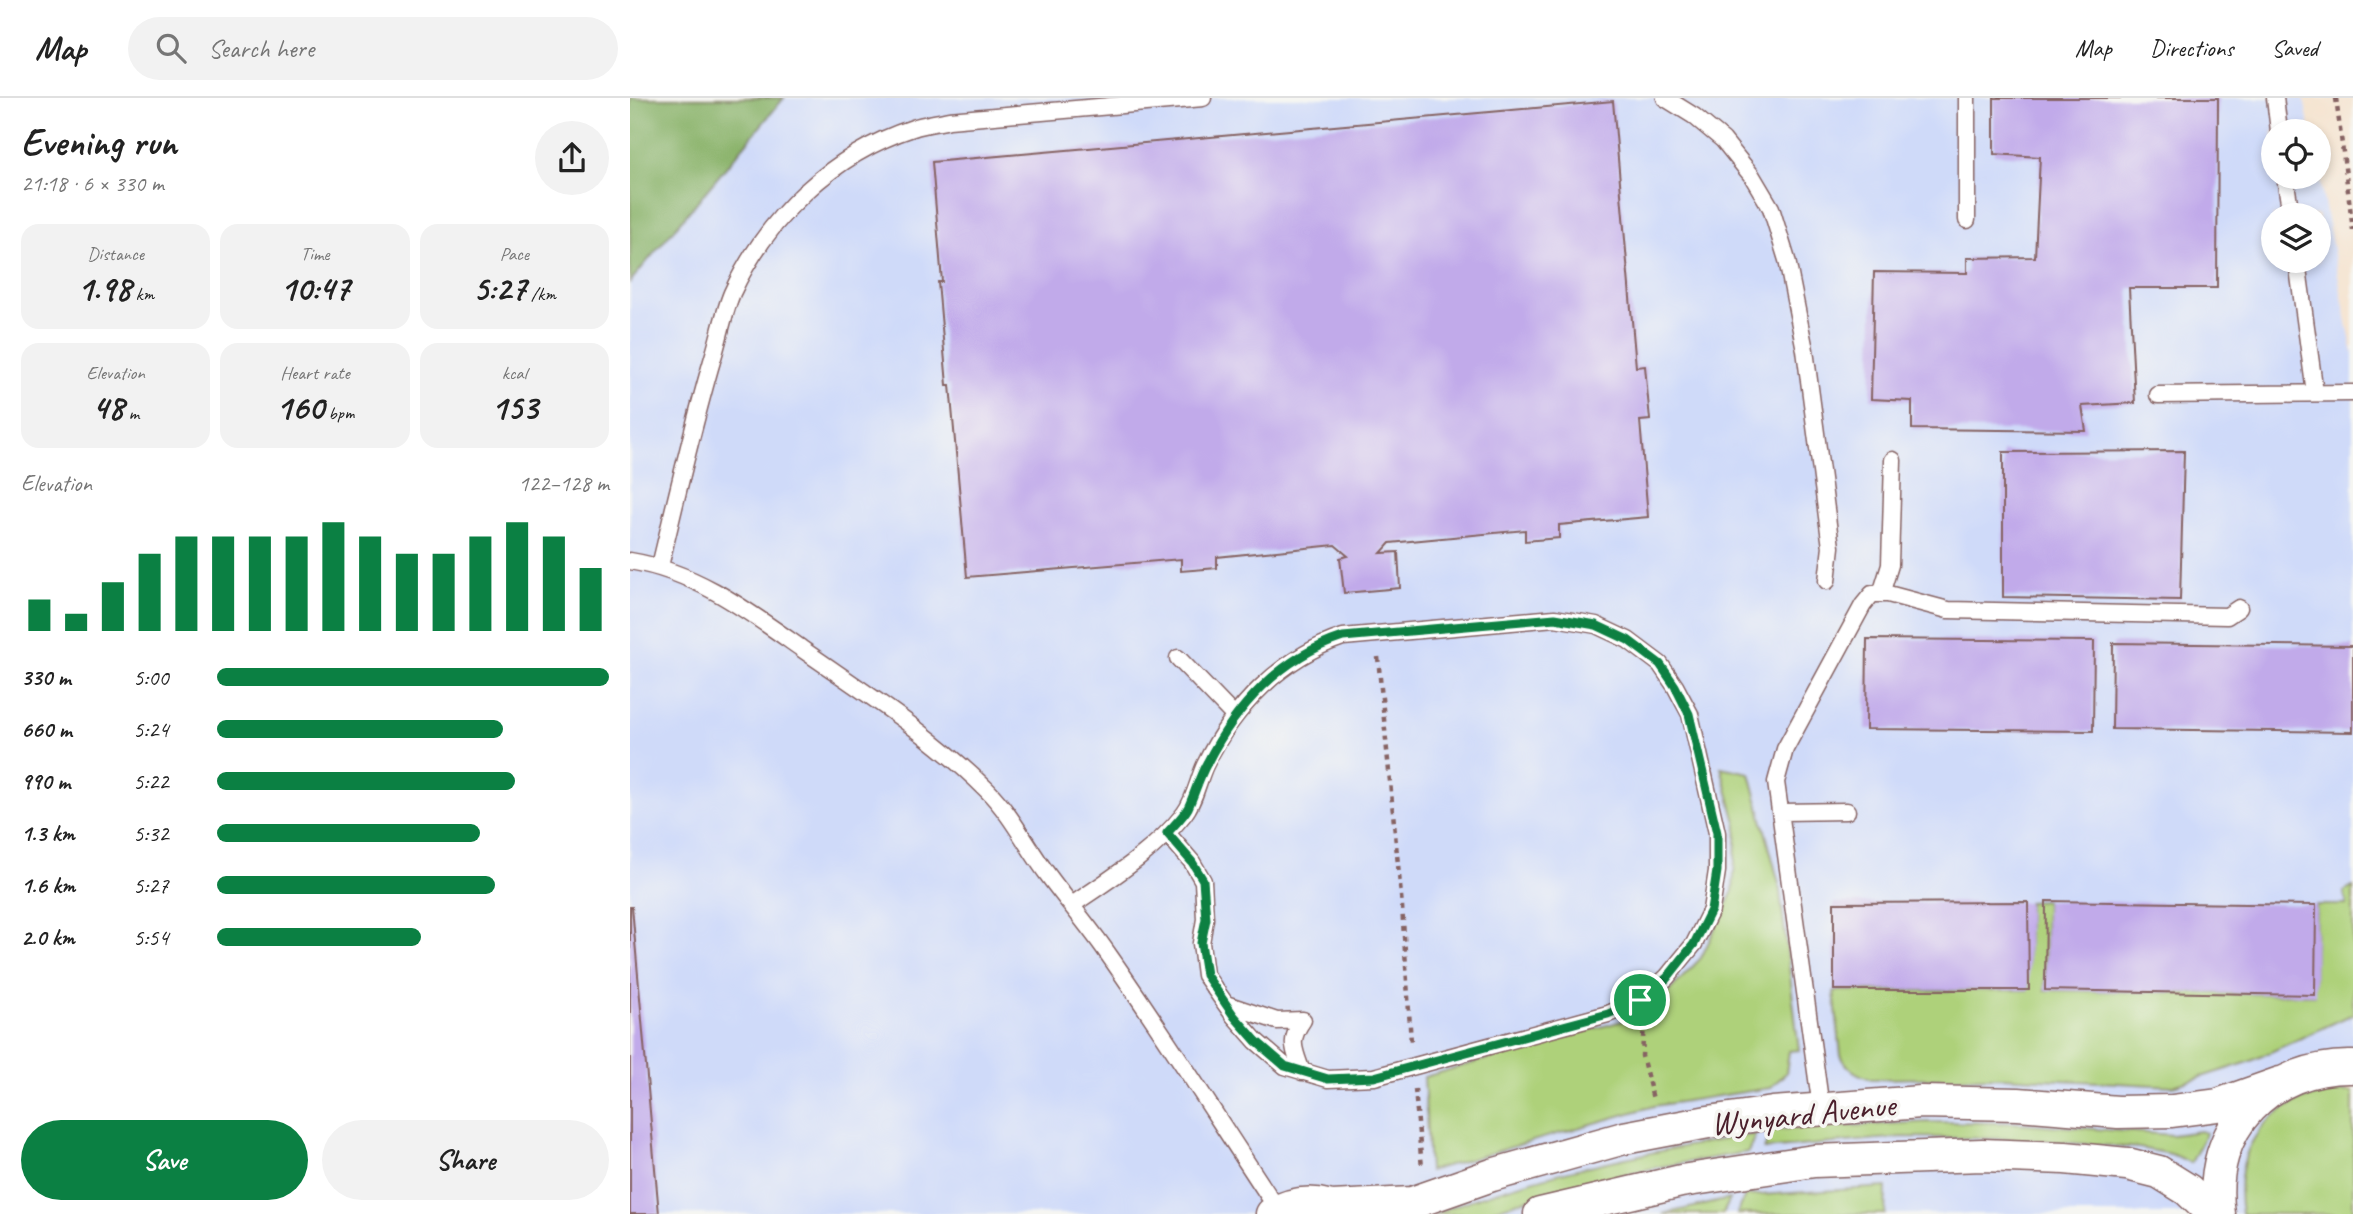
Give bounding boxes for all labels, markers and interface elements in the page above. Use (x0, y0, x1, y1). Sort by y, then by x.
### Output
search box (128, 17, 618, 80)
text: Map (35, 27, 86, 69)
icon: search (152, 29, 190, 67)
text: Search here (208, 32, 314, 65)
text: Map (2075, 33, 2112, 63)
text: Directions (2150, 33, 2233, 63)
text: Saved (2271, 33, 2318, 63)
text: Evening run (21, 119, 177, 166)
map controls (2261, 119, 2331, 273)
button: locate (2261, 119, 2331, 189)
button: share (535, 121, 609, 195)
text: 21:18 · 6 × 330 m (21, 169, 164, 198)
button: layers (2261, 203, 2331, 273)
text: Distance (87, 242, 144, 266)
text: Time (300, 242, 330, 266)
text: Pace (500, 242, 529, 266)
text: 1.98 (77, 266, 131, 311)
text: 10:47 (280, 266, 350, 311)
text: 5:27 (473, 266, 526, 311)
text: km (131, 282, 154, 306)
text: /km (526, 282, 556, 306)
text: Elevation (86, 361, 145, 385)
text: Heart rate (280, 361, 350, 385)
text: kcal (502, 361, 527, 385)
text: 48 (92, 385, 124, 430)
text: 160 (276, 385, 324, 430)
text: 153 (491, 385, 538, 430)
text: m (124, 401, 139, 425)
text: bpm (324, 401, 354, 425)
text: Elevation (21, 469, 92, 498)
text: 122–128 m (518, 469, 609, 498)
text: 330 m (21, 663, 71, 692)
text: 5:00 (133, 663, 169, 692)
text: 660 m (21, 715, 72, 744)
text: 5:24 (133, 715, 169, 744)
text: 990 m (21, 767, 70, 796)
text: 5:22 (133, 767, 169, 796)
text: 1.3 km (21, 819, 75, 848)
text: 5:32 (133, 819, 169, 848)
text: 1.6 km (21, 871, 75, 900)
text: 5:27 (133, 871, 169, 900)
text: 2.0 km (21, 923, 75, 952)
text: 5:54 (133, 923, 169, 952)
pin (1610, 970, 1670, 1030)
icon: arrive (1621, 981, 1659, 1019)
street label: Wynyard Avenue (1709, 1083, 1899, 1145)
button: Save (21, 1120, 308, 1200)
button: Share (322, 1120, 609, 1200)

